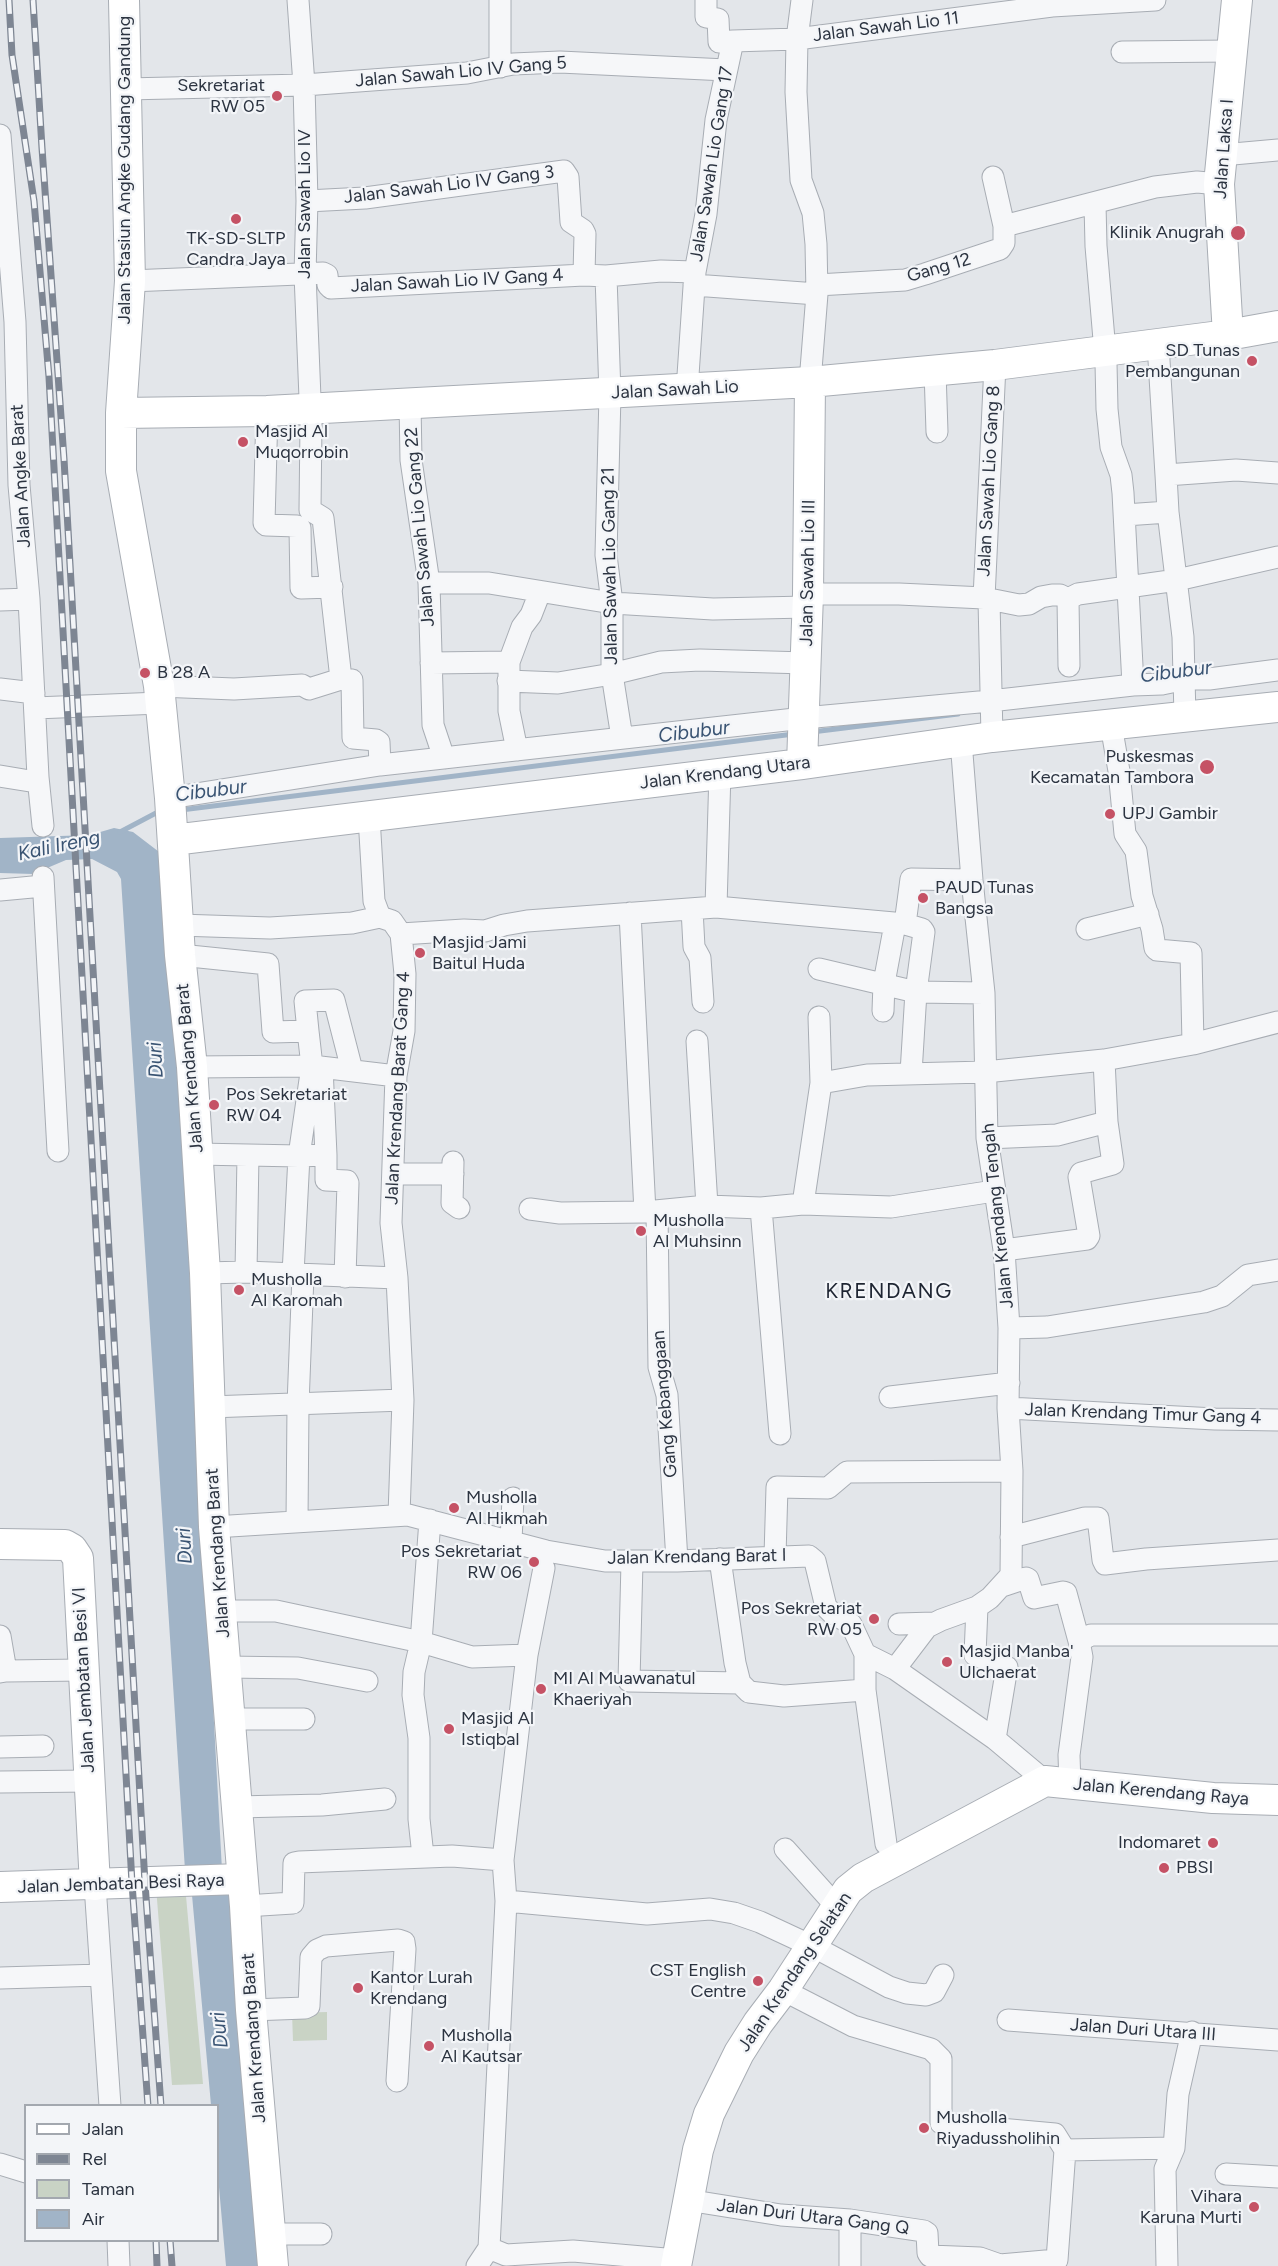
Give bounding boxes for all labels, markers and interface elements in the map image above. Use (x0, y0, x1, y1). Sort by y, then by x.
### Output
street label: Jalan Sawah Lio 11 (812, 7, 960, 47)
street label: Jalan Stasiun Angke Gudang Gandung (114, 16, 136, 324)
street label: Jalan Sawah Lio IV Gang 5 (354, 52, 568, 92)
street label: Jalan Sawah Lio Gang 17 (686, 65, 738, 263)
place label: Sekretariat RW 05 (177, 75, 265, 118)
marker: Sekretariat RW 05 (270, 89, 284, 103)
street label: Jalan Laksa I (1210, 98, 1238, 200)
street label: Jalan Sawah Lio IV (294, 129, 316, 279)
street label: Jalan Sawah Lio IV Gang 3 (343, 161, 555, 209)
marker: TK-SD-SLTP Candra Jaya (229, 212, 243, 226)
place label: Klinik Anugrah (1109, 222, 1224, 244)
marker: Klinik Anugrah (1229, 224, 1247, 242)
place label: TK-SD-SLTP Candra Jaya (186, 228, 286, 270)
street label: Gang 12 (905, 249, 973, 287)
street label: Jalan Sawah Lio IV Gang 4 (350, 265, 564, 297)
place label: SD Tunas Pembangunan (1125, 340, 1240, 382)
marker: SD Tunas Pembangunan (1245, 354, 1259, 368)
street label: Jalan Sawah Lio (611, 376, 739, 404)
street label: Jalan Sawah Lio Gang 8 (973, 385, 1005, 577)
street label: Jalan Angke Barat (6, 404, 36, 548)
place label: Masjid Al Muqorrobin (255, 421, 348, 464)
street label: Jalan Sawah Lio Gang 22 (401, 426, 439, 628)
marker: Masjid Al Muqorrobin (236, 435, 250, 449)
street label: Jalan Sawah Lio Gang 21 (597, 467, 623, 665)
street label: Jalan Sawah Lio III (796, 499, 820, 647)
water label: Cibubur (1139, 656, 1213, 688)
place label: B 28 A (157, 662, 210, 684)
marker: B 28 A (138, 666, 152, 680)
water label: Cibubur (657, 716, 731, 748)
place label: Puskesmas Kecamatan Tambora (1030, 746, 1194, 789)
street label: Jalan Krendang Utara (638, 752, 812, 794)
marker: Puskesmas Kecamatan Tambora (1198, 758, 1216, 776)
water label: Cibubur (174, 775, 248, 807)
place label: UPJ Gambir (1122, 803, 1218, 825)
marker: UPJ Gambir (1103, 807, 1117, 821)
water label: Kali Ireng (15, 826, 103, 866)
place label: PAUD Tunas Bangsa (935, 877, 1034, 920)
marker: PAUD Tunas Bangsa (916, 891, 930, 905)
place label: Masjid Jami Baitul Huda (432, 932, 527, 974)
marker: Masjid Jami Baitul Huda (413, 946, 427, 960)
street label: Jalan Krendang Barat Gang 4 (381, 971, 415, 1205)
street label: Jalan Krendang Barat (172, 982, 208, 1154)
water label: Duri (143, 1041, 169, 1079)
place label: Pos Sekretariat RW 04 (226, 1084, 347, 1126)
marker: Pos Sekretariat RW 04 (207, 1098, 221, 1112)
street label: Jalan Krendang Tengah (978, 1122, 1018, 1310)
place label: Musholla Al Muhsinn (653, 1210, 742, 1252)
marker: Musholla Al Muhsinn (634, 1224, 648, 1238)
place label: Musholla Al Karomah (251, 1269, 343, 1312)
district label: KRENDANG (825, 1279, 953, 1305)
marker: Musholla Al Karomah (232, 1283, 246, 1297)
street label: Gang Kebanggaan (648, 1329, 682, 1479)
street label: Jalan Krendang Timur Gang 4 (1024, 1399, 1262, 1429)
street label: Jalan Krendang Barat (201, 1467, 235, 1639)
place label: Musholla Al Hikmah (466, 1487, 548, 1530)
marker: Musholla Al Hikmah (447, 1501, 461, 1515)
water label: Duri (172, 1527, 198, 1565)
place label: Pos Sekretariat RW 06 (401, 1541, 522, 1584)
street label: Jalan Krendang Barat I (607, 1545, 787, 1569)
marker: Pos Sekretariat RW 06 (527, 1555, 541, 1569)
street label: Jalan Jembatan Besi VI (68, 1587, 100, 1773)
place label: Pos Sekretariat RW 05 (741, 1598, 862, 1640)
marker: Pos Sekretariat RW 05 (867, 1612, 881, 1626)
place label: Masjid Manba' Ulchaerat (959, 1641, 1074, 1684)
marker: Masjid Manba' Ulchaerat (940, 1655, 954, 1669)
place label: MI Al Muawanatul Khaeriyah (553, 1668, 696, 1710)
marker: MI Al Muawanatul Khaeriyah (534, 1682, 548, 1696)
place label: Masjid Al Istiqbal (461, 1708, 534, 1750)
marker: Masjid Al Istiqbal (442, 1722, 456, 1736)
street label: Jalan Kerendang Raya (1072, 1774, 1250, 1810)
place label: Indomaret (1118, 1832, 1201, 1854)
marker: Indomaret (1206, 1836, 1220, 1850)
place label: PBSI (1176, 1857, 1213, 1879)
marker: PBSI (1157, 1861, 1171, 1875)
street label: Jalan Jembatan Besi Raya (17, 1870, 225, 1898)
street label: Jalan Krendang Selatan (734, 1888, 856, 2056)
street label: Jalan Krendang Barat (237, 1952, 271, 2124)
place label: CST English Centre (650, 1960, 746, 2002)
place label: Kantor Lurah Krendang (370, 1967, 472, 2010)
marker: CST English Centre (751, 1974, 765, 1988)
marker: Kantor Lurah Krendang (351, 1981, 365, 1995)
water label: Duri (206, 2011, 234, 2049)
street label: Jalan Duri Utara III (1069, 2014, 1217, 2046)
place label: Musholla Al Kautsar (441, 2025, 522, 2068)
marker: Musholla Al Kautsar (422, 2039, 436, 2053)
legend (24, 2104, 219, 2242)
place label: Musholla Riyadussholihin (936, 2107, 1060, 2150)
text: Jalan (82, 2118, 124, 2140)
marker: Musholla Riyadussholihin (917, 2121, 931, 2135)
text: Rel (82, 2148, 107, 2170)
text: Taman (82, 2178, 135, 2200)
place label: Vihara Karuna Murti (1140, 2186, 1242, 2228)
street label: Jalan Duri Utara Gang Q (716, 2194, 910, 2240)
marker: Vihara Karuna Murti (1247, 2200, 1261, 2214)
text: Air (82, 2208, 104, 2230)

